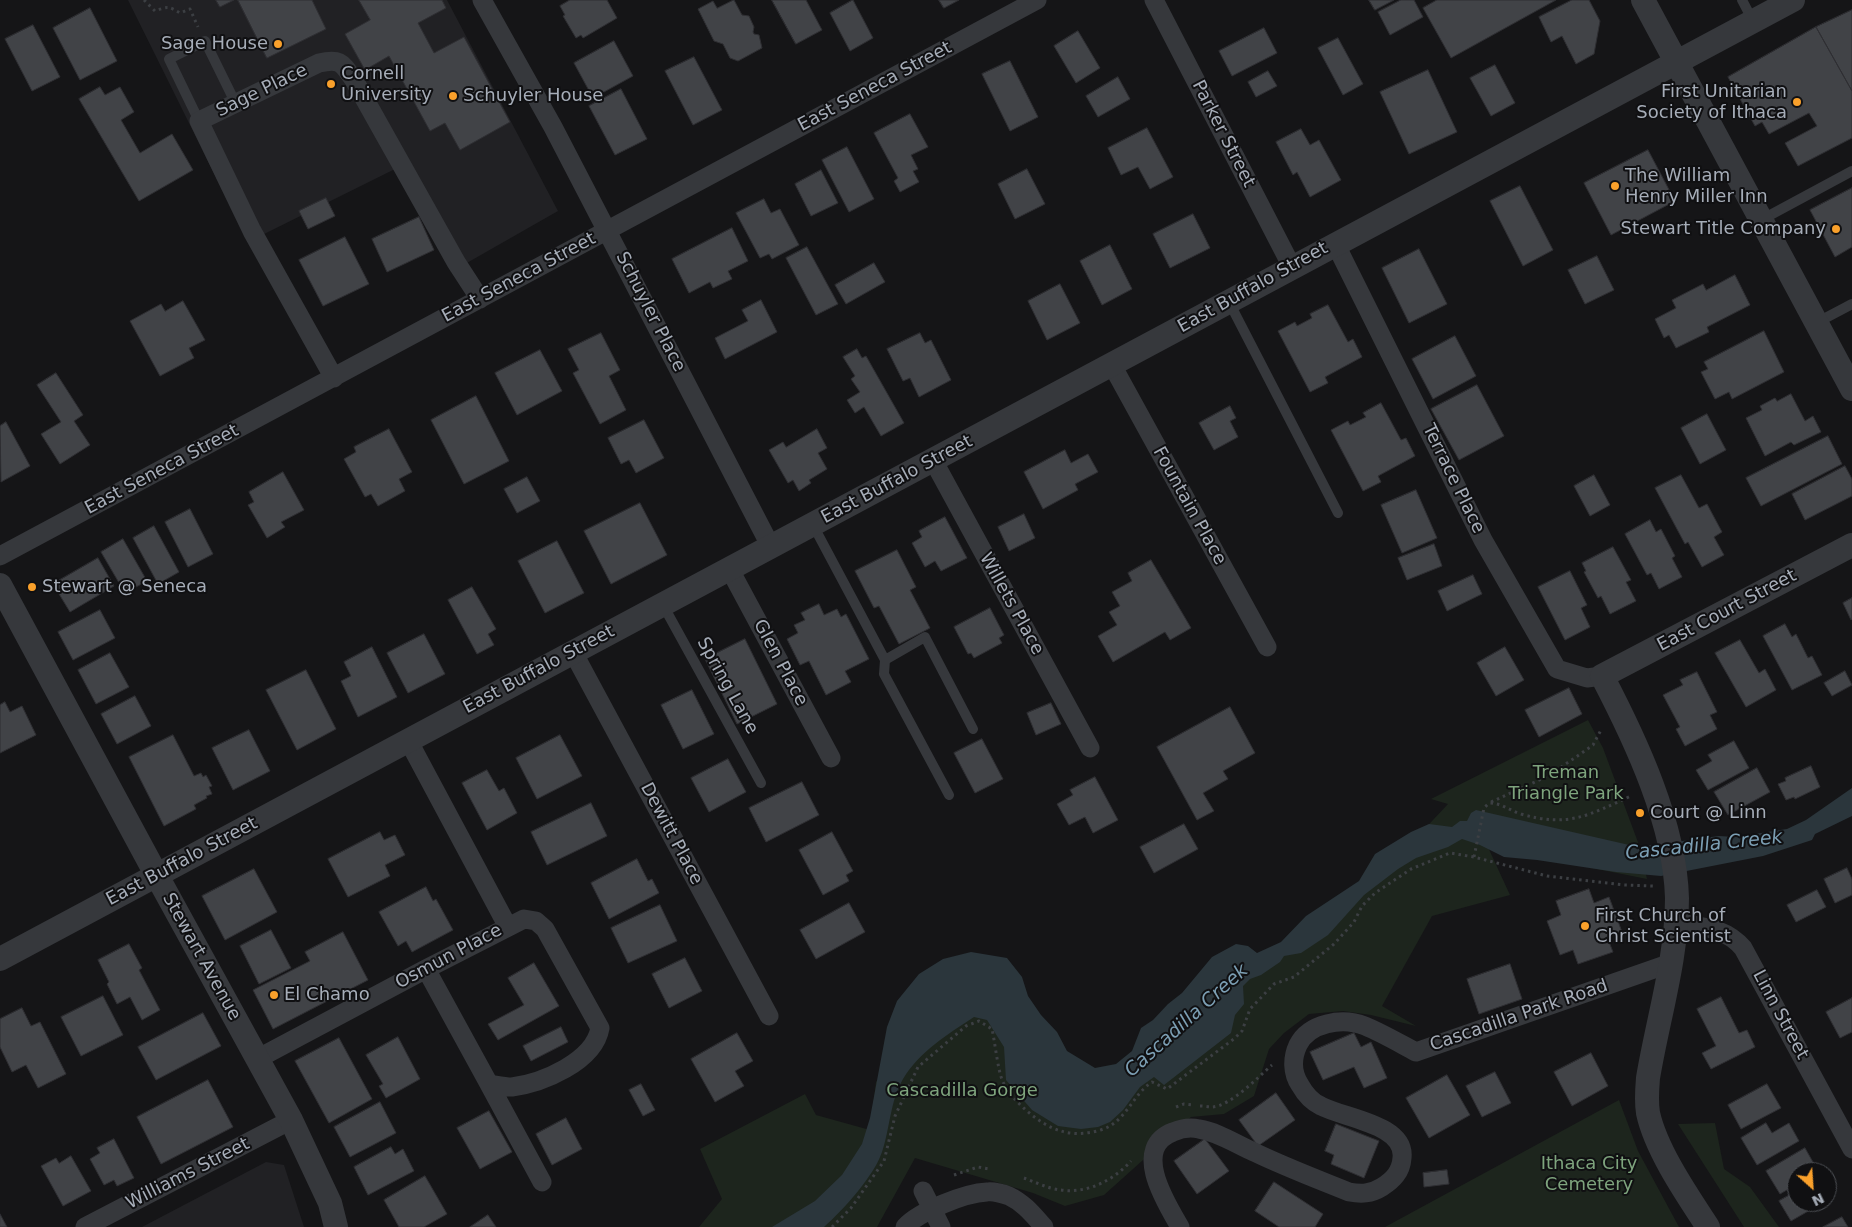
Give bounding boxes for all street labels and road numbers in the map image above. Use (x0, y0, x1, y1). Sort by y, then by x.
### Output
street label: East Seneca Street (794, 37, 956, 137)
street label: Sage Place (213, 60, 311, 122)
street label: Parker Street (1187, 77, 1259, 191)
street label: East Seneca Street (438, 228, 600, 328)
street label: East Buffalo Street (1174, 238, 1332, 338)
street label: Schuyler Place (610, 248, 690, 376)
street label: East Seneca Street (81, 420, 243, 520)
street label: Terrace Place (1417, 421, 1489, 537)
street label: East Buffalo Street (818, 431, 976, 529)
street label: Fountain Place (1148, 443, 1230, 569)
street label: Willets Place (974, 549, 1048, 659)
street label: East Court Street (1654, 565, 1800, 657)
street label: Glen Place (748, 616, 812, 710)
street label: East Buffalo Street (460, 621, 618, 719)
street label: Spring Lane (692, 634, 762, 738)
street label: Dewitt Place (635, 779, 707, 889)
street label: East Buffalo Street (103, 813, 261, 911)
street label: Stewart Avenue (157, 890, 245, 1024)
street label: Osmun Place (392, 920, 506, 994)
street label: Linn Street (1747, 967, 1813, 1063)
street label: Cascadilla Park Road (1427, 975, 1611, 1057)
street label: Williams Street (123, 1134, 253, 1214)

